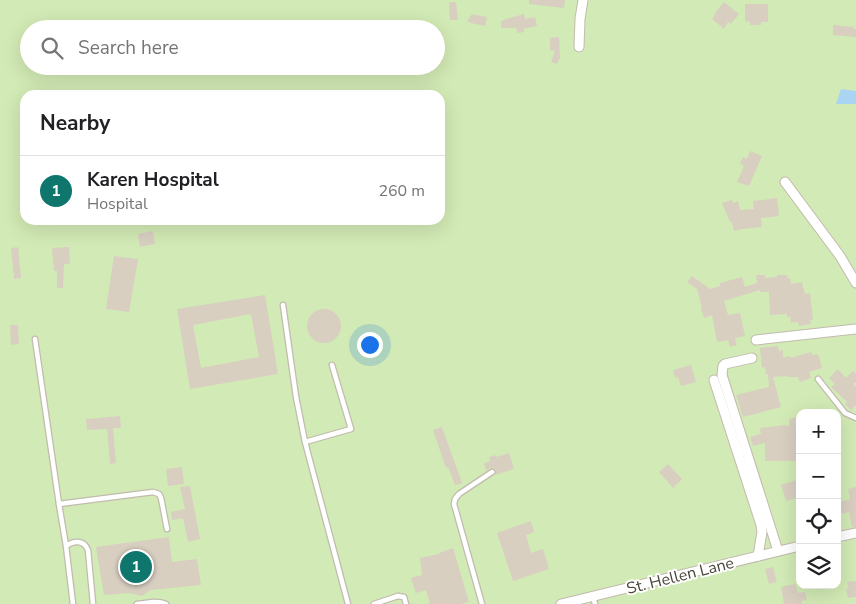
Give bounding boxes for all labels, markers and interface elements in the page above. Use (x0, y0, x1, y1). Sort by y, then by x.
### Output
search box (20, 20, 445, 75)
icon: search (38, 34, 66, 62)
text: Search here (78, 35, 179, 61)
text: Nearby (40, 109, 110, 137)
text: Karen Hospital (87, 167, 219, 193)
text: 1 (51, 180, 61, 202)
text: 260 m (378, 180, 425, 202)
text: Hospital (87, 193, 148, 215)
your location (357, 332, 383, 358)
map controls (796, 409, 841, 589)
button: + (796, 409, 841, 454)
button: − (796, 454, 841, 499)
button: locate (796, 499, 841, 544)
button: layers (796, 544, 841, 589)
pin: 1 (120, 548, 152, 586)
street label: St. Hellen Lane (624, 552, 736, 600)

